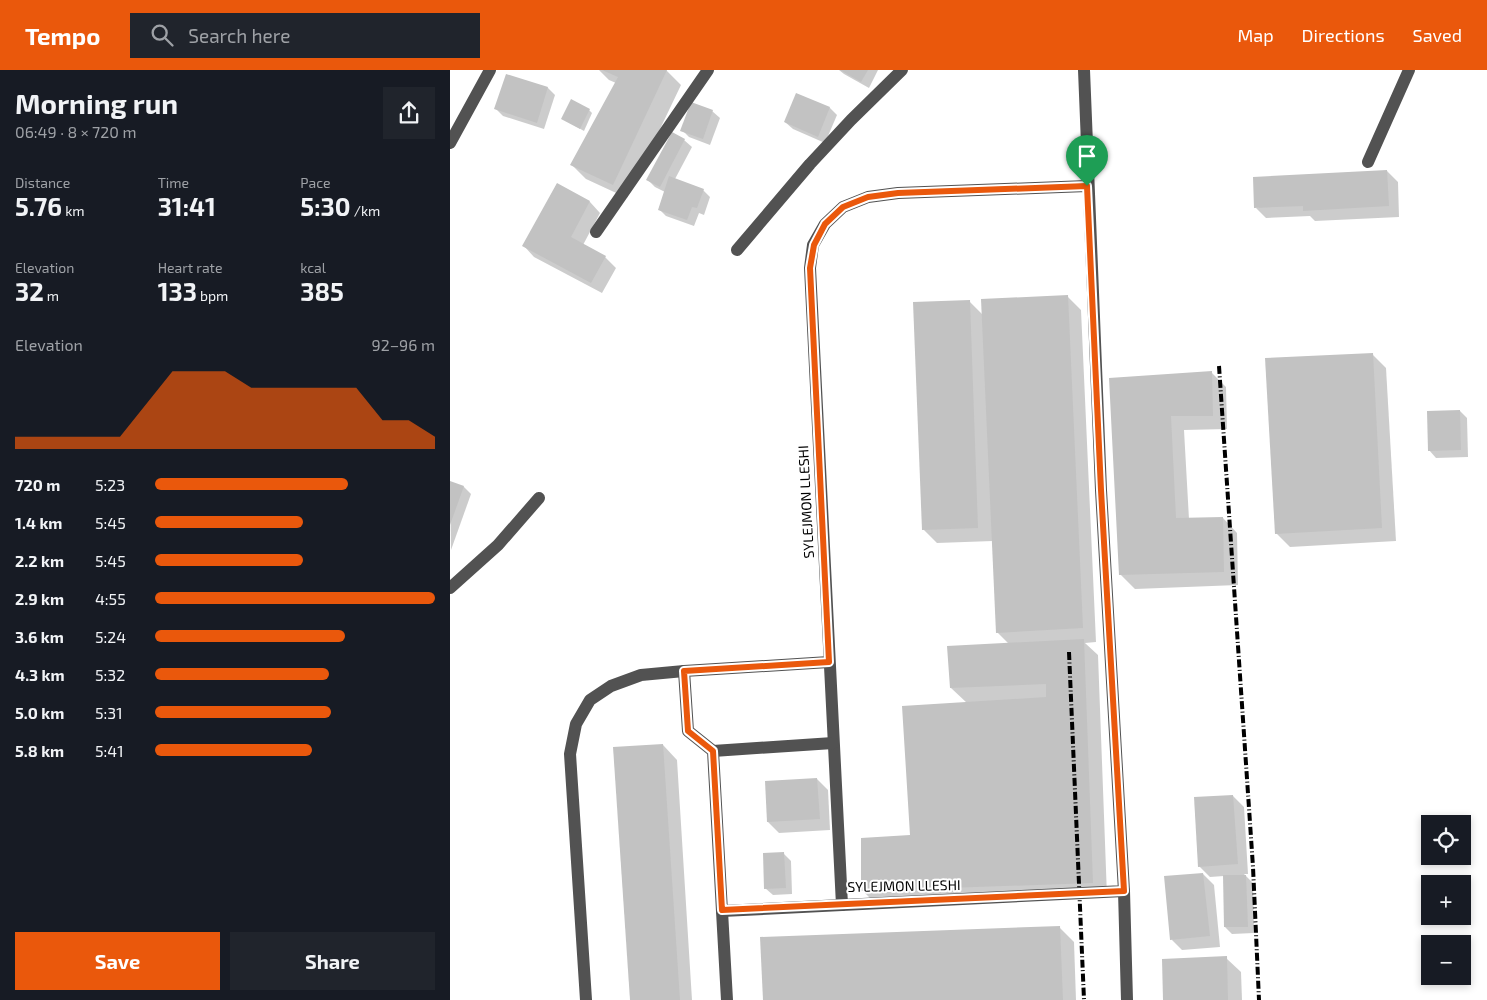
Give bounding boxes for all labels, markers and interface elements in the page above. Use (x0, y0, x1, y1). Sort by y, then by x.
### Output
search box (130, 13, 480, 58)
text: Tempo (25, 21, 100, 50)
icon: search (148, 21, 176, 49)
text: Search here (188, 24, 290, 47)
text: Map (1237, 24, 1274, 46)
text: Directions (1302, 24, 1385, 46)
text: Saved (1413, 24, 1462, 46)
text: Morning run (15, 86, 178, 120)
button: share (383, 87, 435, 139)
text: 06:49 · 8 × 720 m (15, 122, 137, 141)
pin (1066, 135, 1108, 186)
icon: arrive (1073, 142, 1101, 170)
text: Distance (15, 174, 70, 191)
text: Time (158, 174, 189, 191)
text: Pace (300, 174, 330, 191)
text: 5.76 (15, 191, 62, 221)
text: 31:41 (158, 191, 216, 221)
text: 5:30 (300, 191, 351, 221)
text: km (62, 202, 85, 219)
text: /km (351, 202, 380, 219)
text: Elevation (15, 259, 74, 276)
text: Heart rate (158, 259, 222, 276)
text: kcal (300, 259, 326, 276)
text: 32 (15, 276, 44, 306)
text: 133 (158, 276, 197, 306)
text: 385 (300, 276, 344, 306)
text: m (44, 287, 59, 304)
text: bpm (197, 287, 228, 304)
text: Elevation (15, 335, 83, 354)
text: 92–96 m (371, 335, 435, 354)
street label: SYLEJMON LLESHI (794, 445, 817, 559)
text: 720 m (15, 475, 60, 494)
text: 5:23 (95, 475, 125, 494)
text: 1.4 km (15, 513, 62, 532)
text: 5:45 (95, 513, 126, 532)
text: 2.2 km (15, 551, 64, 570)
text: 5:45 (95, 551, 126, 570)
text: 2.9 km (15, 589, 64, 608)
text: 4:55 (95, 589, 126, 608)
text: 3.6 km (15, 627, 64, 646)
text: 5:24 (95, 627, 126, 646)
text: 4.3 km (15, 665, 65, 684)
text: 5:32 (95, 665, 125, 684)
text: 5.0 km (15, 703, 64, 722)
text: 5:31 (95, 703, 123, 722)
text: 5.8 km (15, 741, 64, 760)
text: 5:41 (95, 741, 124, 760)
map controls (1421, 815, 1471, 985)
button: locate (1421, 815, 1471, 865)
button: + (1421, 875, 1471, 925)
street label: SYLEJMON LLESHI (847, 876, 961, 895)
button: Save (15, 932, 220, 990)
button: Share (230, 932, 435, 990)
button: − (1421, 935, 1471, 985)

